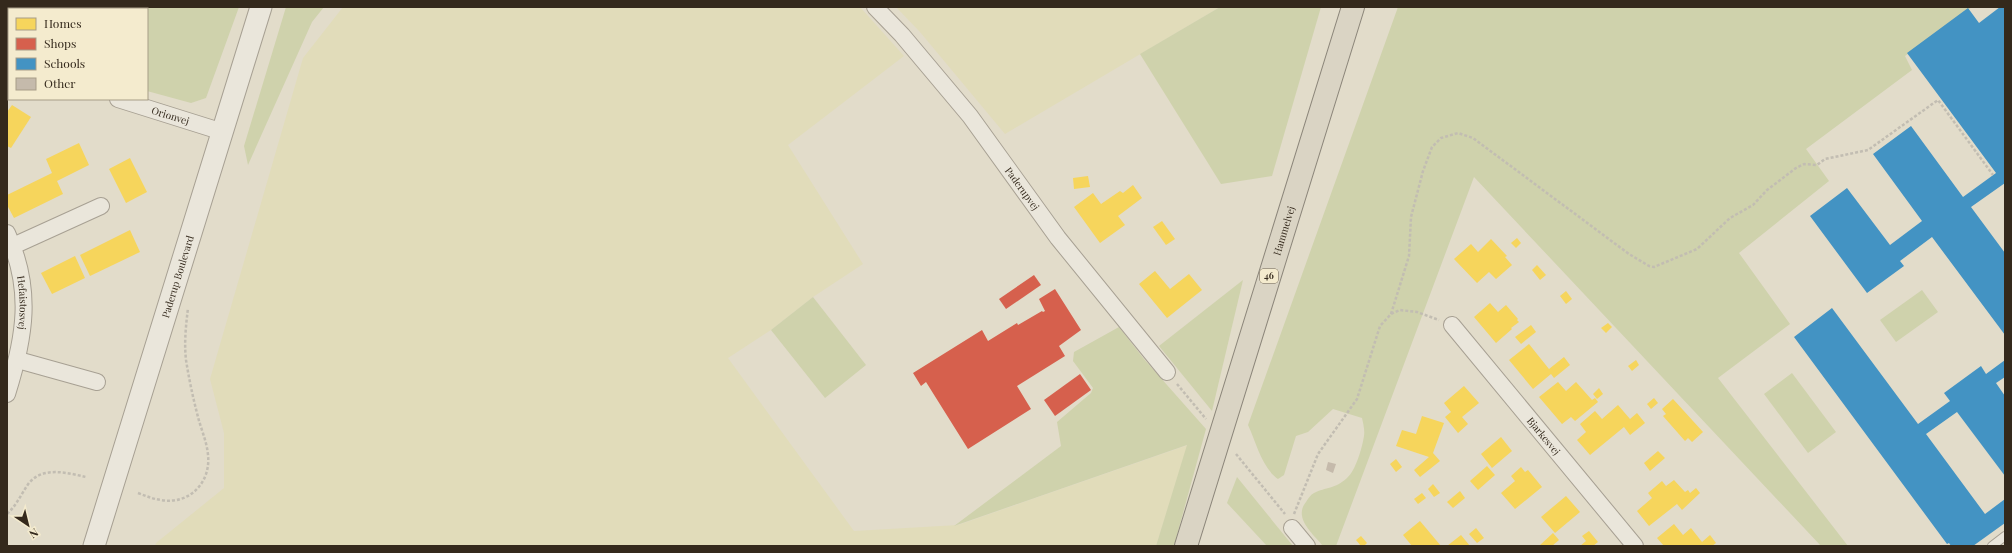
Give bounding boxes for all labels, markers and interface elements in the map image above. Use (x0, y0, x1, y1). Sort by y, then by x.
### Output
legend (8, 8, 148, 100)
text: Homes (44, 15, 82, 31)
text: Shops (44, 35, 76, 51)
text: Schools (44, 55, 85, 71)
text: Other (44, 75, 76, 91)
street label: Orionvej (150, 103, 191, 128)
street label: Paderupvej (1002, 164, 1043, 213)
street label: Hammelvej (1269, 204, 1298, 257)
street label: Paderup Boulevard (158, 234, 197, 320)
road number: 46 (1260, 269, 1278, 283)
street label: Hefaistosvej (14, 275, 31, 330)
street label: Bjarkesvej (1524, 414, 1564, 458)
north arrow (8, 505, 48, 545)
text: N (26, 525, 42, 542)

